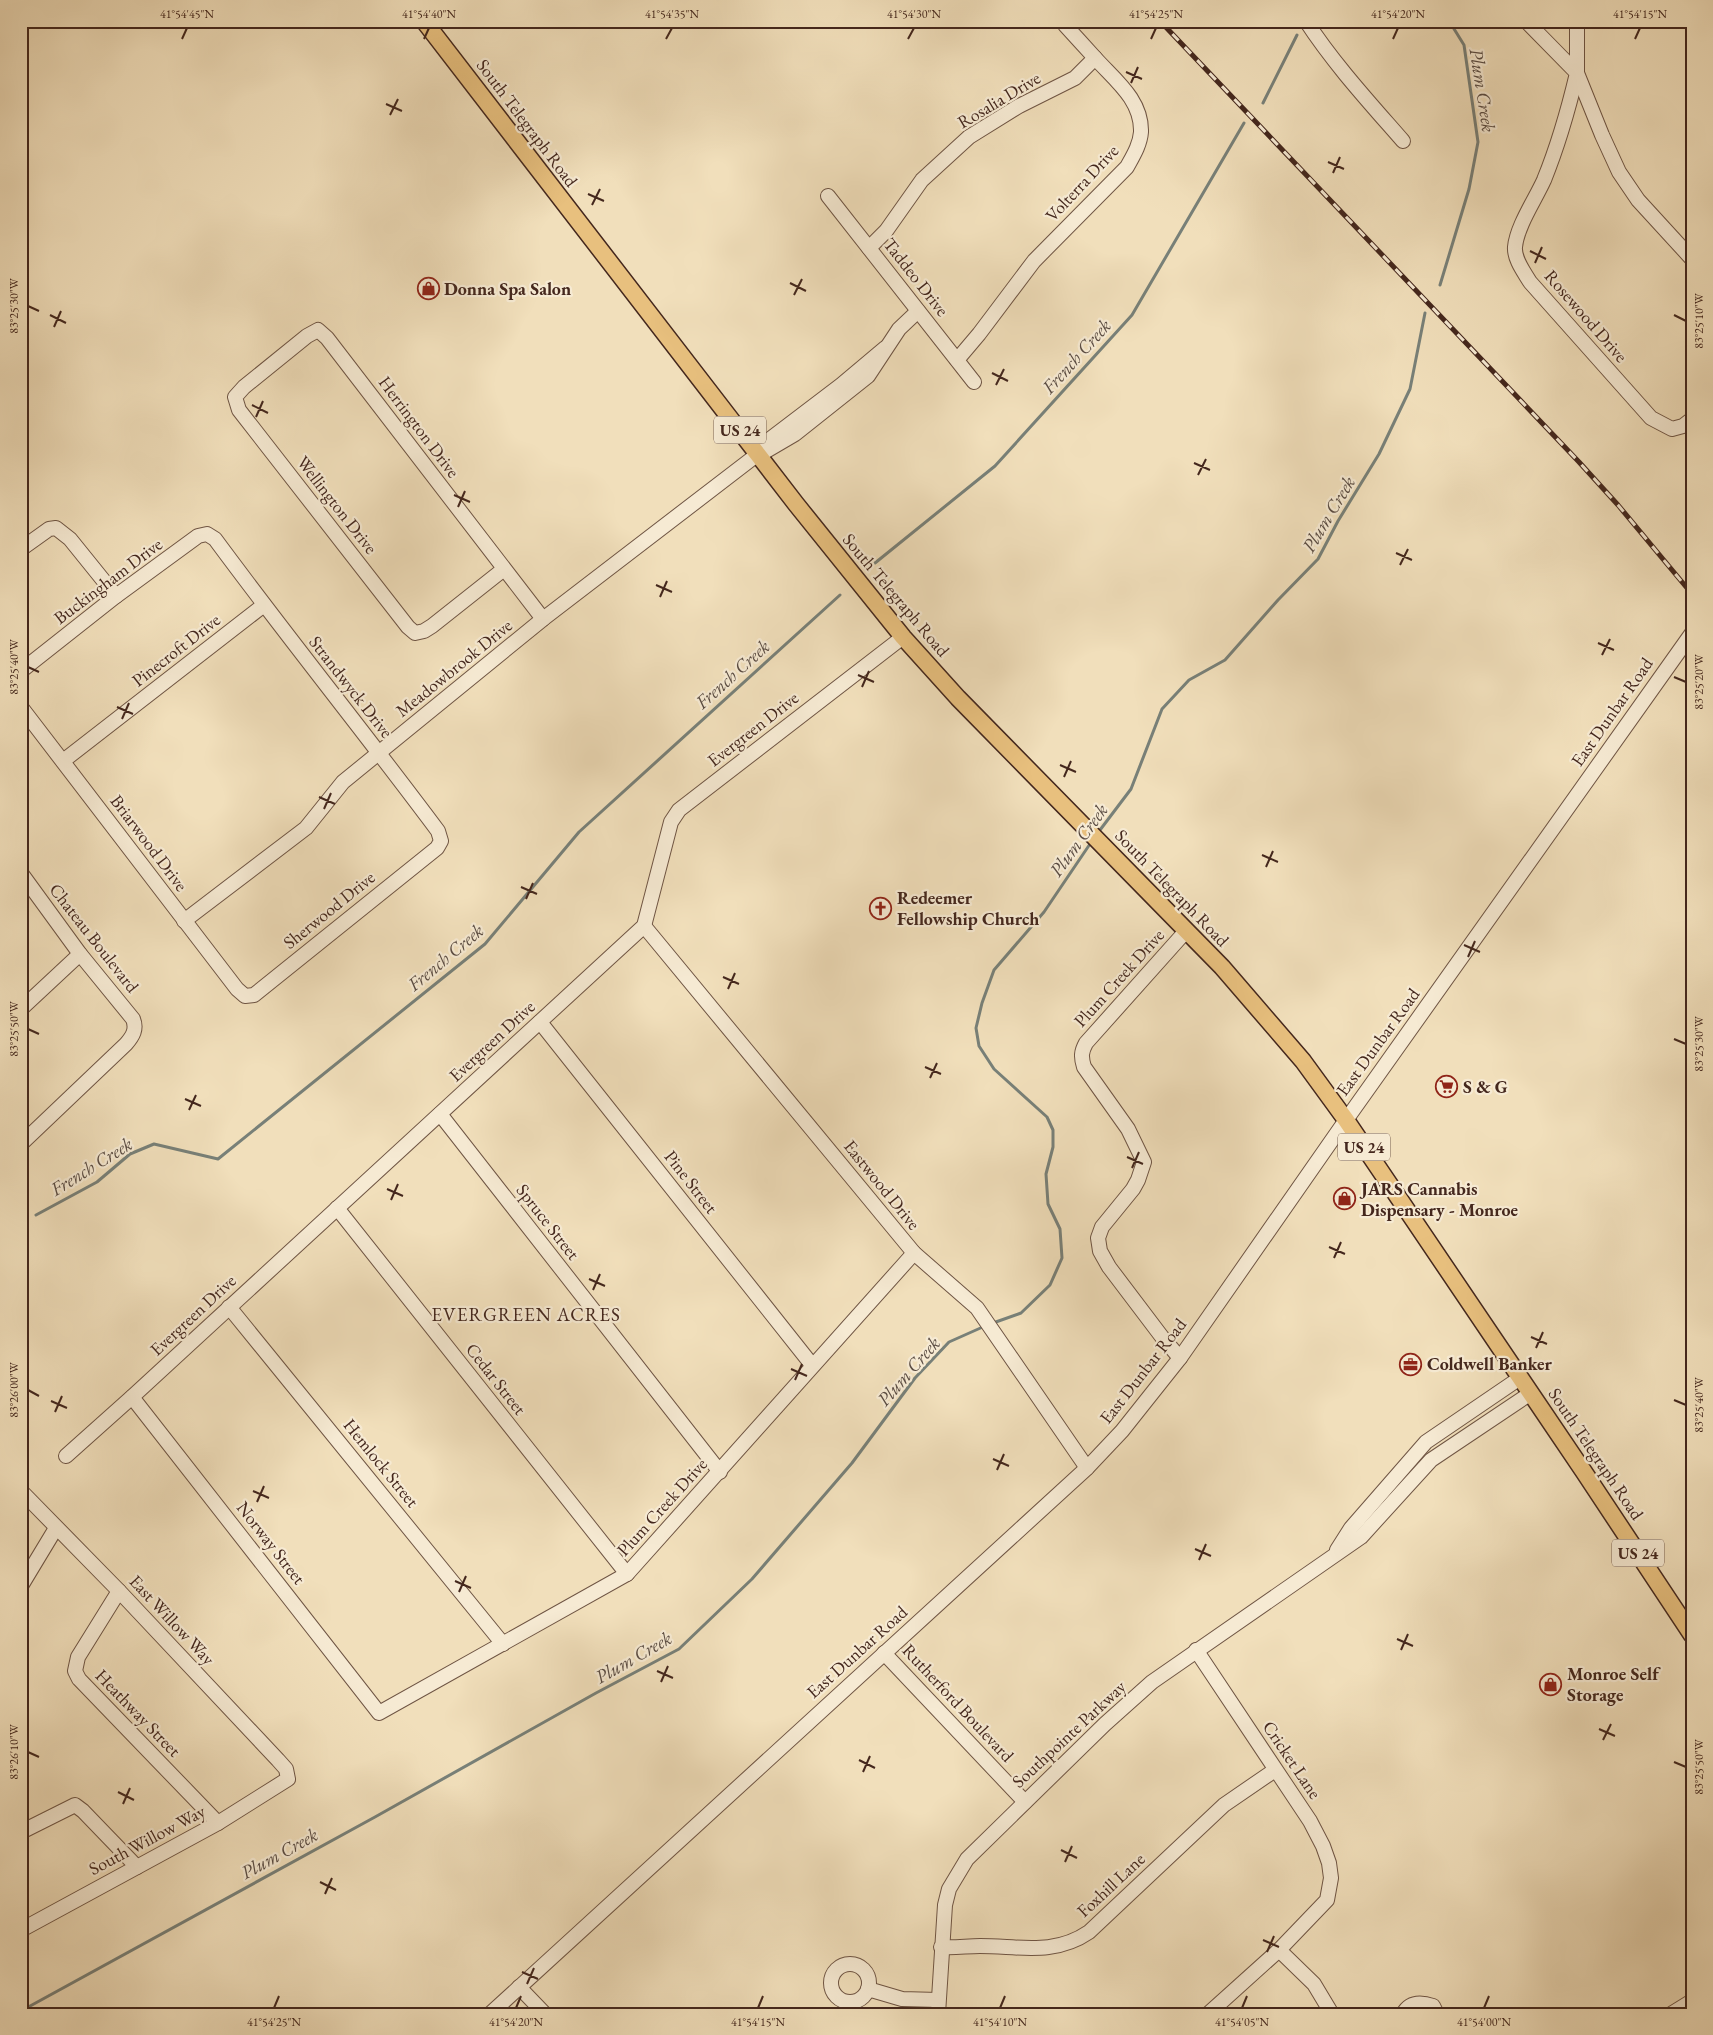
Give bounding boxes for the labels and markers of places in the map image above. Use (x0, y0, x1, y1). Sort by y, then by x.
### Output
shop icon: Donna Spa Salon (416, 277, 440, 301)
place label: Donna Spa Salon (444, 277, 571, 300)
place label: Redeemer Fellowship Church (897, 886, 1039, 930)
church icon: Redeemer Fellowship Church (869, 896, 893, 920)
supermarket icon: S & G (1435, 1075, 1459, 1099)
place label: S & G (1463, 1075, 1508, 1098)
place label: JARS Cannabis Dispensary - Monroe (1359, 1177, 1519, 1221)
shop icon: JARS Cannabis Dispensary - Monroe (1333, 1187, 1357, 1211)
office icon: Coldwell Banker (1399, 1352, 1423, 1376)
place label: Coldwell Banker (1427, 1352, 1553, 1375)
place label: Monroe Self Storage (1567, 1662, 1661, 1706)
shop icon: Monroe Self Storage (1539, 1672, 1563, 1696)

